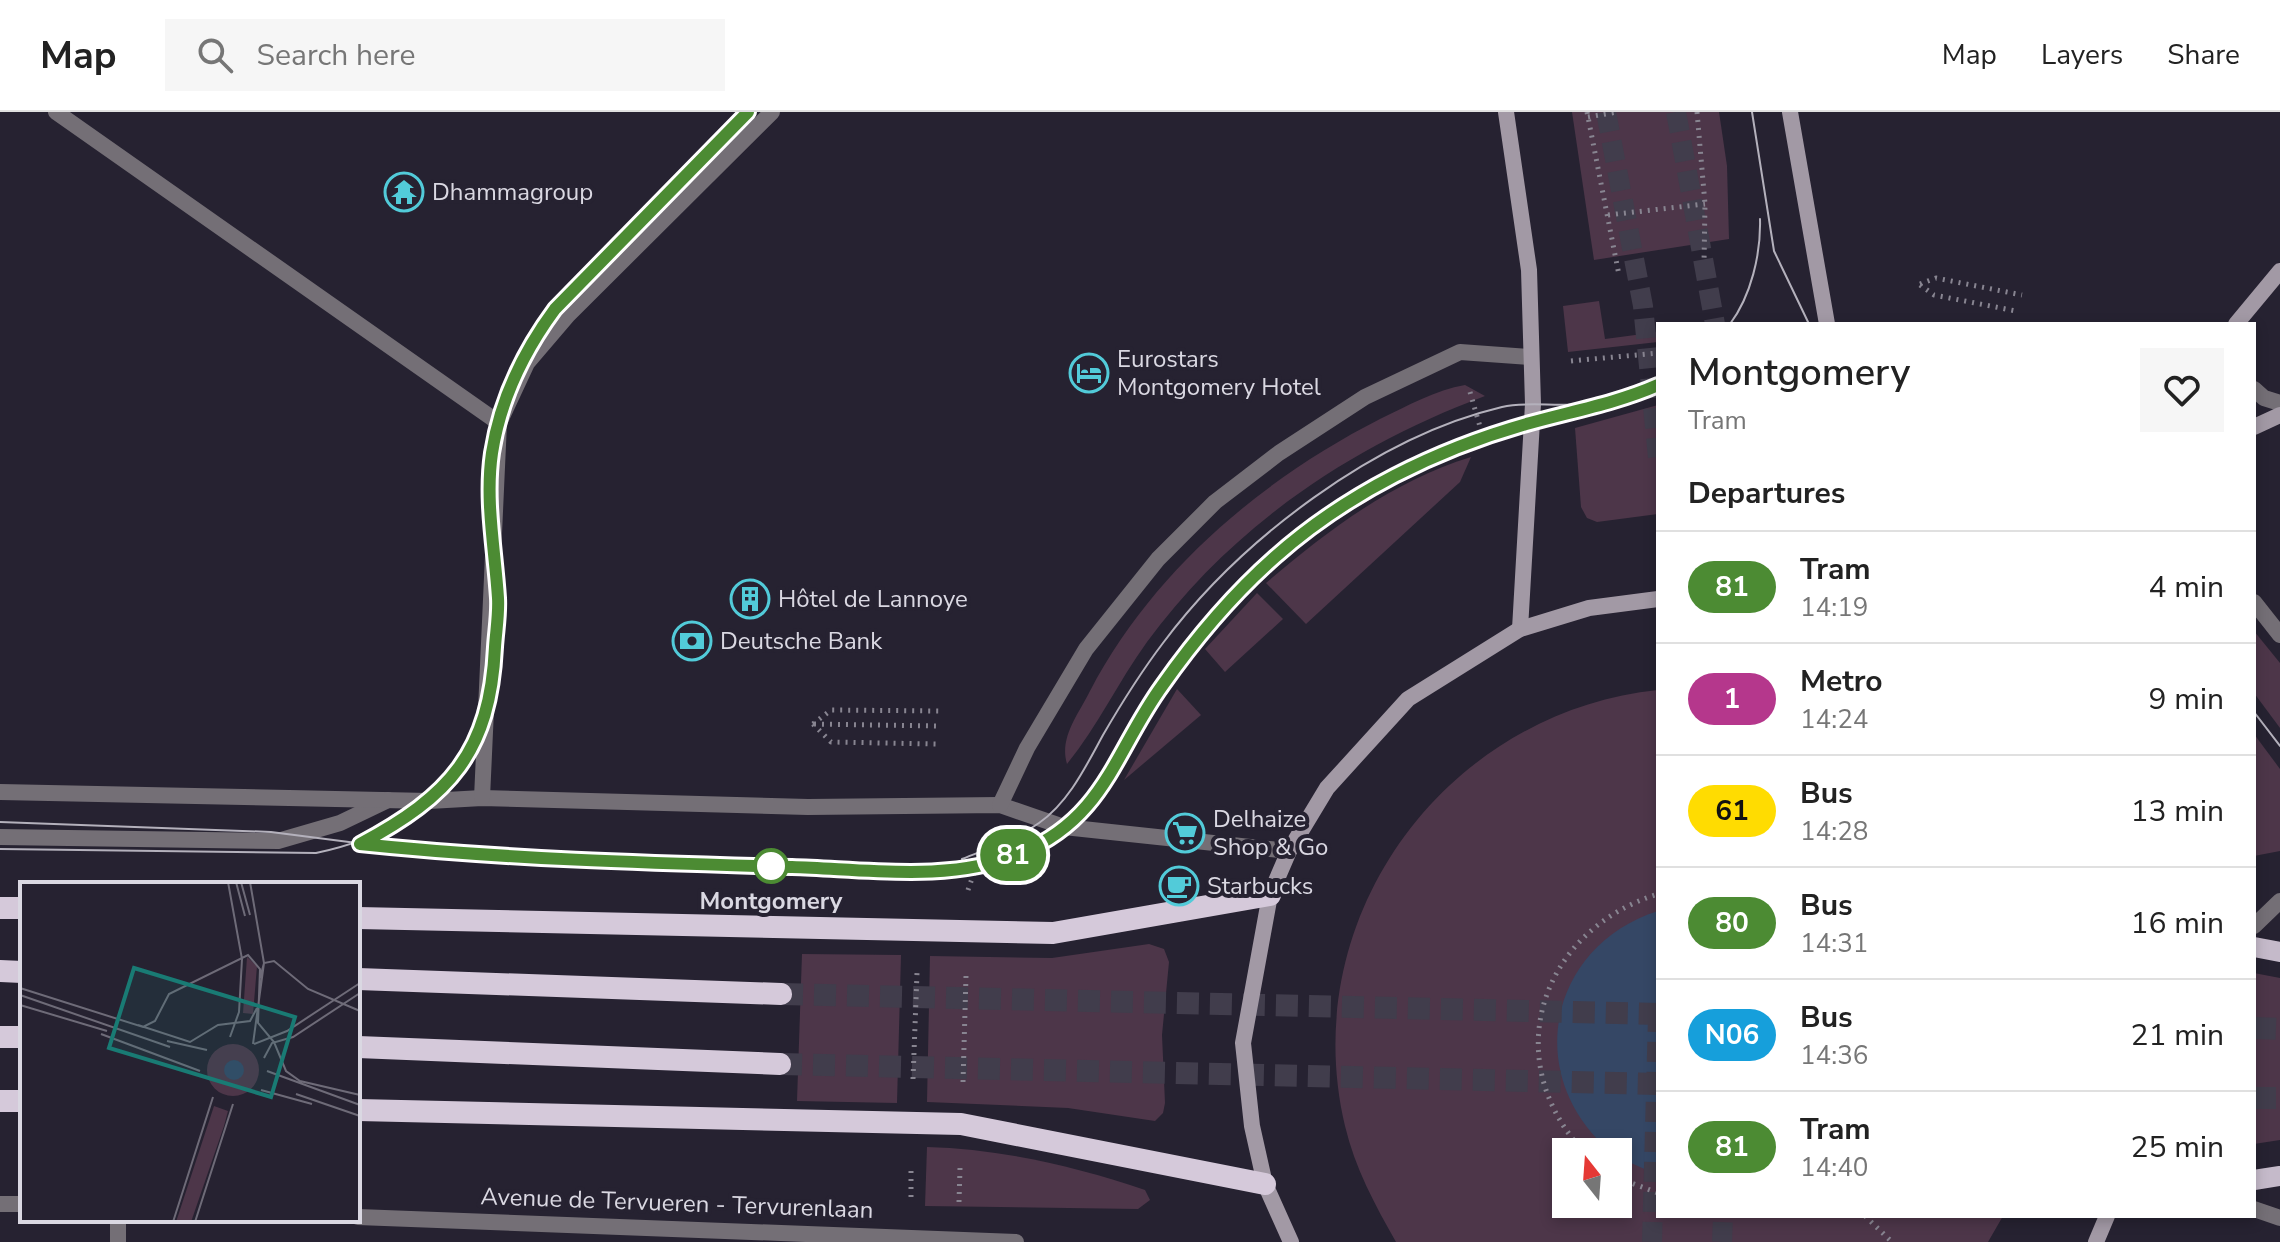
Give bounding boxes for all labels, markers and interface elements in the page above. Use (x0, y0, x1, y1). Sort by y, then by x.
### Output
search box (165, 19, 725, 91)
text: Map (40, 30, 117, 81)
icon: search (193, 33, 237, 77)
text: Search here (257, 35, 416, 76)
text: Map (1942, 36, 1997, 74)
text: Layers (2041, 36, 2123, 74)
text: Share (2167, 36, 2240, 74)
temple icon: Dhammagroup (383, 171, 425, 213)
place label: Dhammagroup (432, 176, 593, 208)
place label: Eurostars Montgomery Hotel (1117, 343, 1321, 403)
text: Montgomery (1688, 347, 1910, 398)
button: heart (2140, 348, 2224, 432)
hotel icon: Eurostars Montgomery Hotel (1068, 352, 1110, 394)
text: Tram (1688, 403, 1747, 438)
text: Departures (1688, 473, 1845, 514)
text: Tram (1800, 549, 1871, 590)
text: 4 min (2149, 567, 2224, 608)
text: 81 (1715, 568, 1749, 606)
building icon: Hôtel de Lannoye (729, 578, 771, 620)
place label: Hôtel de Lannoye (778, 583, 968, 615)
text: 14:19 (1800, 590, 1868, 625)
bank icon: Deutsche Bank (671, 620, 713, 662)
place label: Deutsche Bank (720, 625, 883, 657)
text: Metro (1800, 661, 1883, 702)
text: 9 min (2149, 679, 2224, 720)
text: 1 (1724, 680, 1740, 718)
text: 14:24 (1800, 702, 1868, 737)
text: Bus (1800, 773, 1853, 814)
text: 13 min (2131, 791, 2224, 832)
text: 61 (1715, 792, 1749, 830)
place label: Delhaize Shop & Go (1213, 803, 1328, 863)
supermarket icon: Delhaize Shop & Go (1164, 812, 1206, 854)
text: 14:28 (1800, 814, 1868, 849)
line badge: 81 (977, 829, 1049, 881)
text: 81 (996, 836, 1030, 874)
marker: Montgomery (754, 849, 788, 883)
cafe icon: Starbucks (1158, 865, 1200, 907)
place label: Starbucks (1207, 870, 1313, 902)
inset map (20, 882, 360, 1222)
place label: Montgomery (700, 885, 843, 917)
text: Bus (1800, 885, 1853, 926)
text: 16 min (2131, 903, 2224, 944)
text: 80 (1715, 904, 1749, 942)
text: 14:31 (1800, 926, 1868, 961)
text: Bus (1800, 997, 1853, 1038)
text: 21 min (2131, 1015, 2224, 1056)
text: N06 (1705, 1016, 1759, 1054)
text: 14:36 (1800, 1038, 1868, 1073)
text: Tram (1800, 1109, 1871, 1150)
text: 25 min (2131, 1127, 2224, 1168)
text: 81 (1715, 1128, 1749, 1166)
north arrow (1552, 1138, 1632, 1218)
map controls (1552, 1138, 1632, 1218)
text: 14:40 (1800, 1150, 1868, 1185)
street label: Avenue de Tervueren - Tervurenlaan (480, 1180, 874, 1226)

